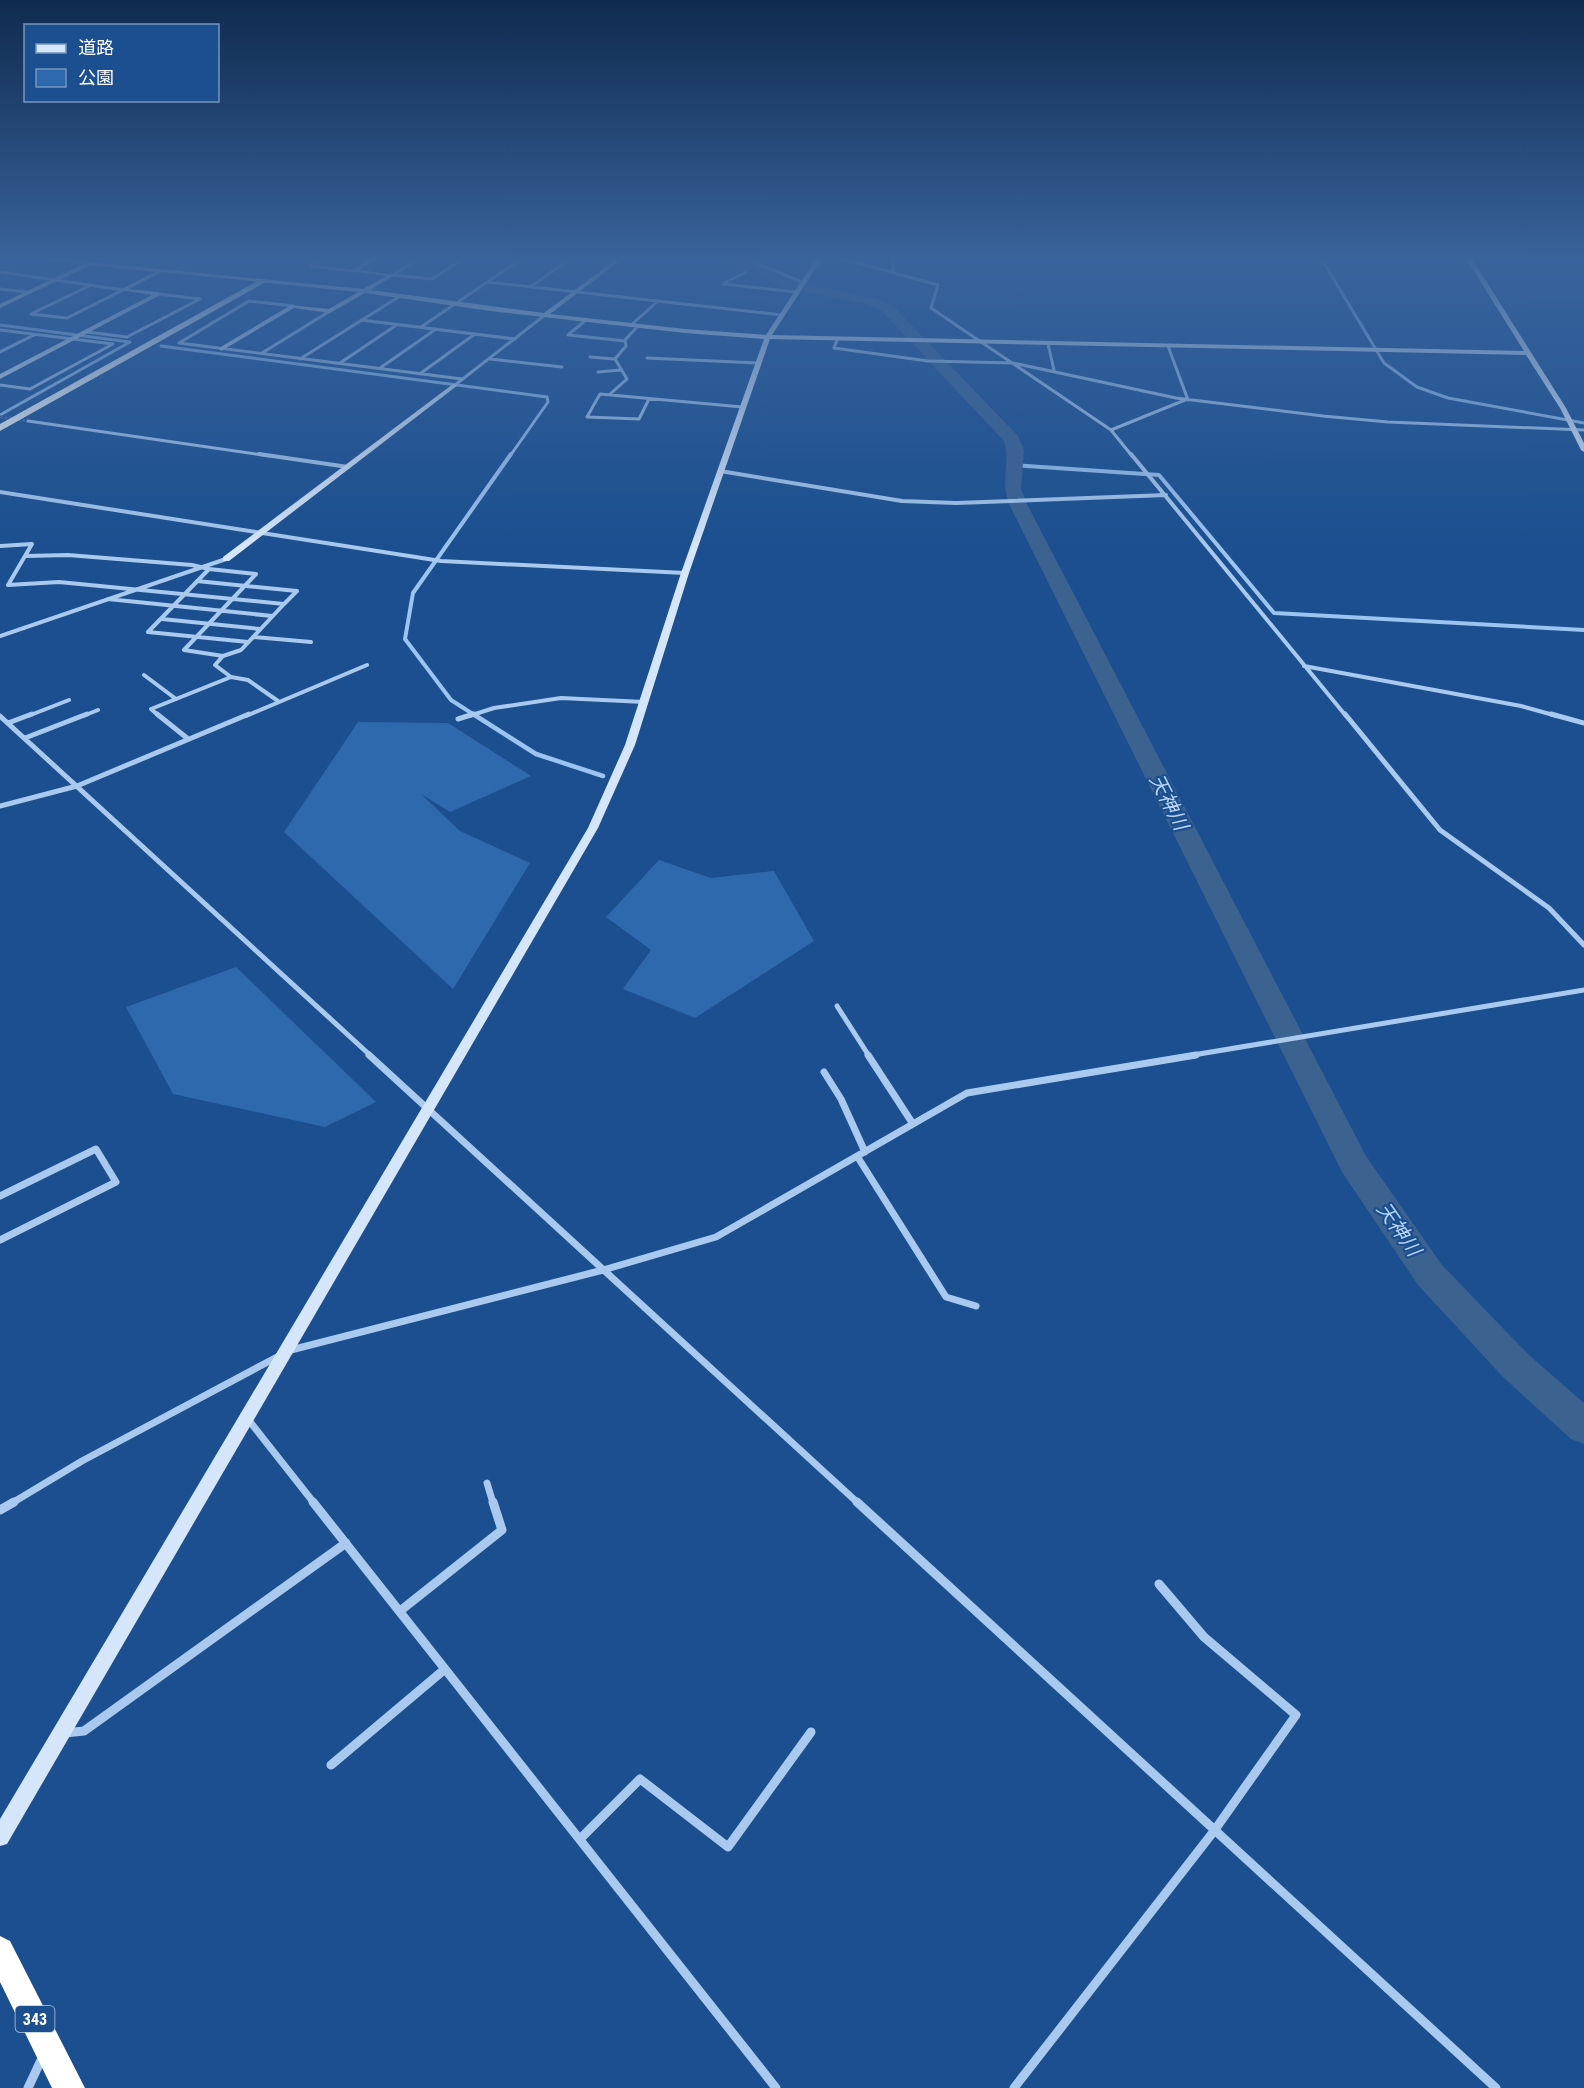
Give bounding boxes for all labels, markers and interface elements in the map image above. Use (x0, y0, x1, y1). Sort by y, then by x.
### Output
legend (24, 24, 219, 102)
text: 道路 (78, 37, 114, 58)
text: 公園 (78, 67, 114, 88)
water label: 天神川 (1145, 770, 1194, 836)
water label: 天神川 (1372, 1198, 1427, 1262)
road number: 343 (15, 2006, 54, 2032)

